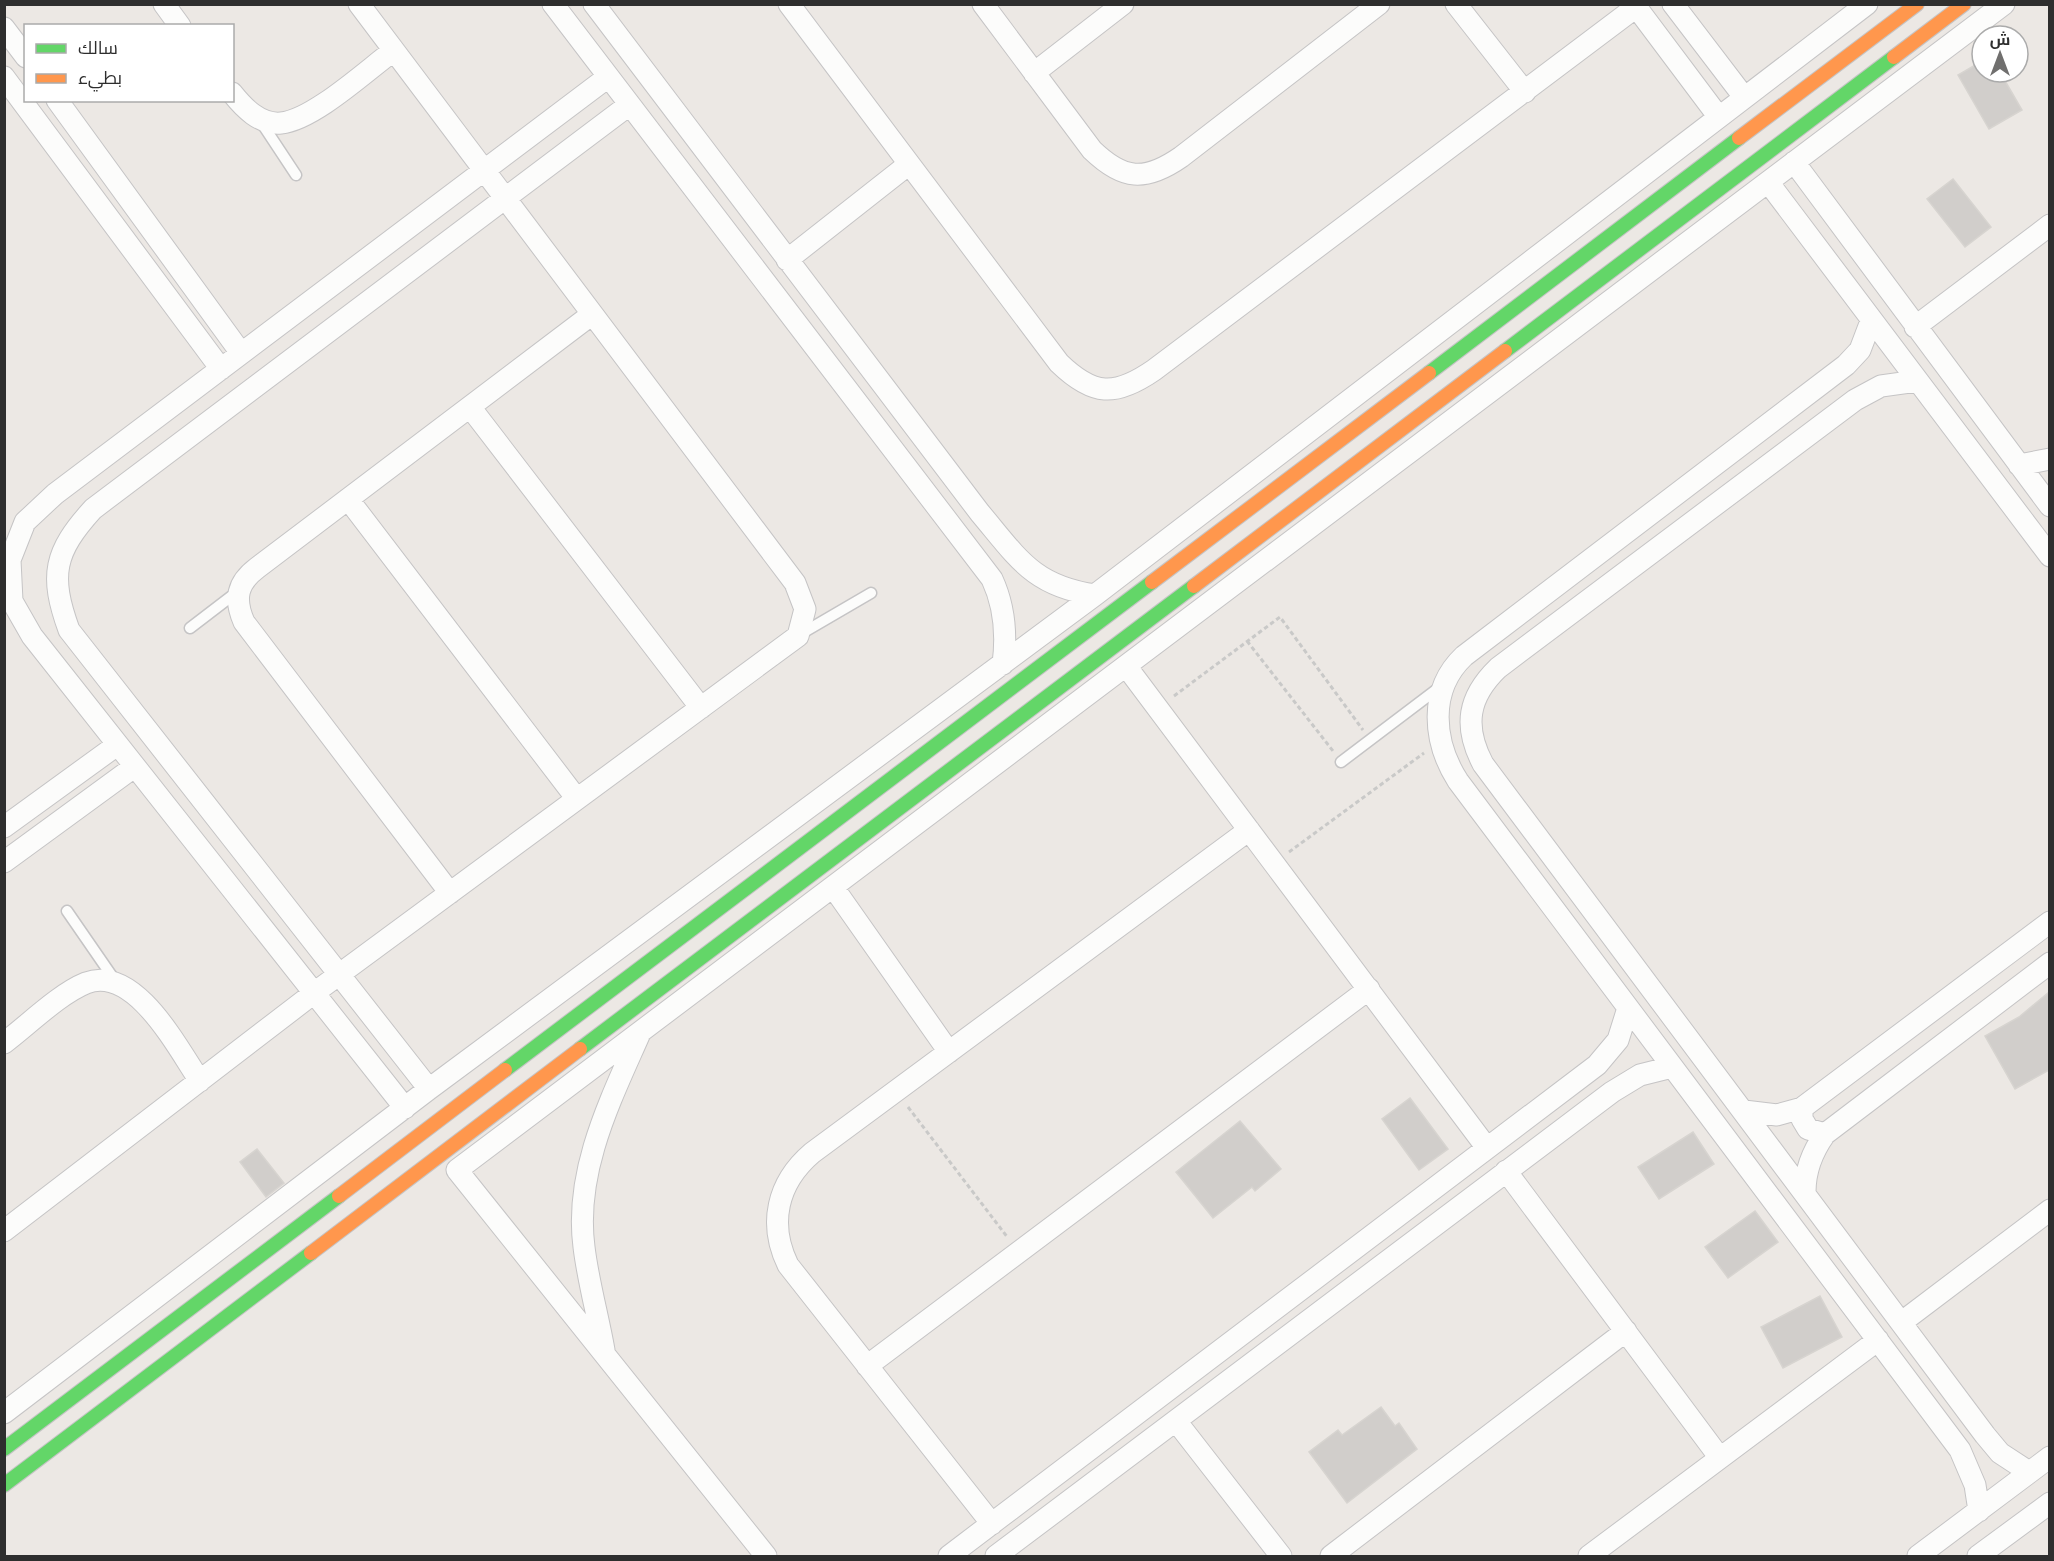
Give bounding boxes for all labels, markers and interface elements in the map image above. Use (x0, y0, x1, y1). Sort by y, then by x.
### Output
legend (24, 24, 234, 102)
north arrow (1970, 24, 2030, 84)
text: ش (1990, 30, 2010, 50)
text: سالك (78, 37, 118, 59)
text: بطيء (78, 67, 122, 92)

